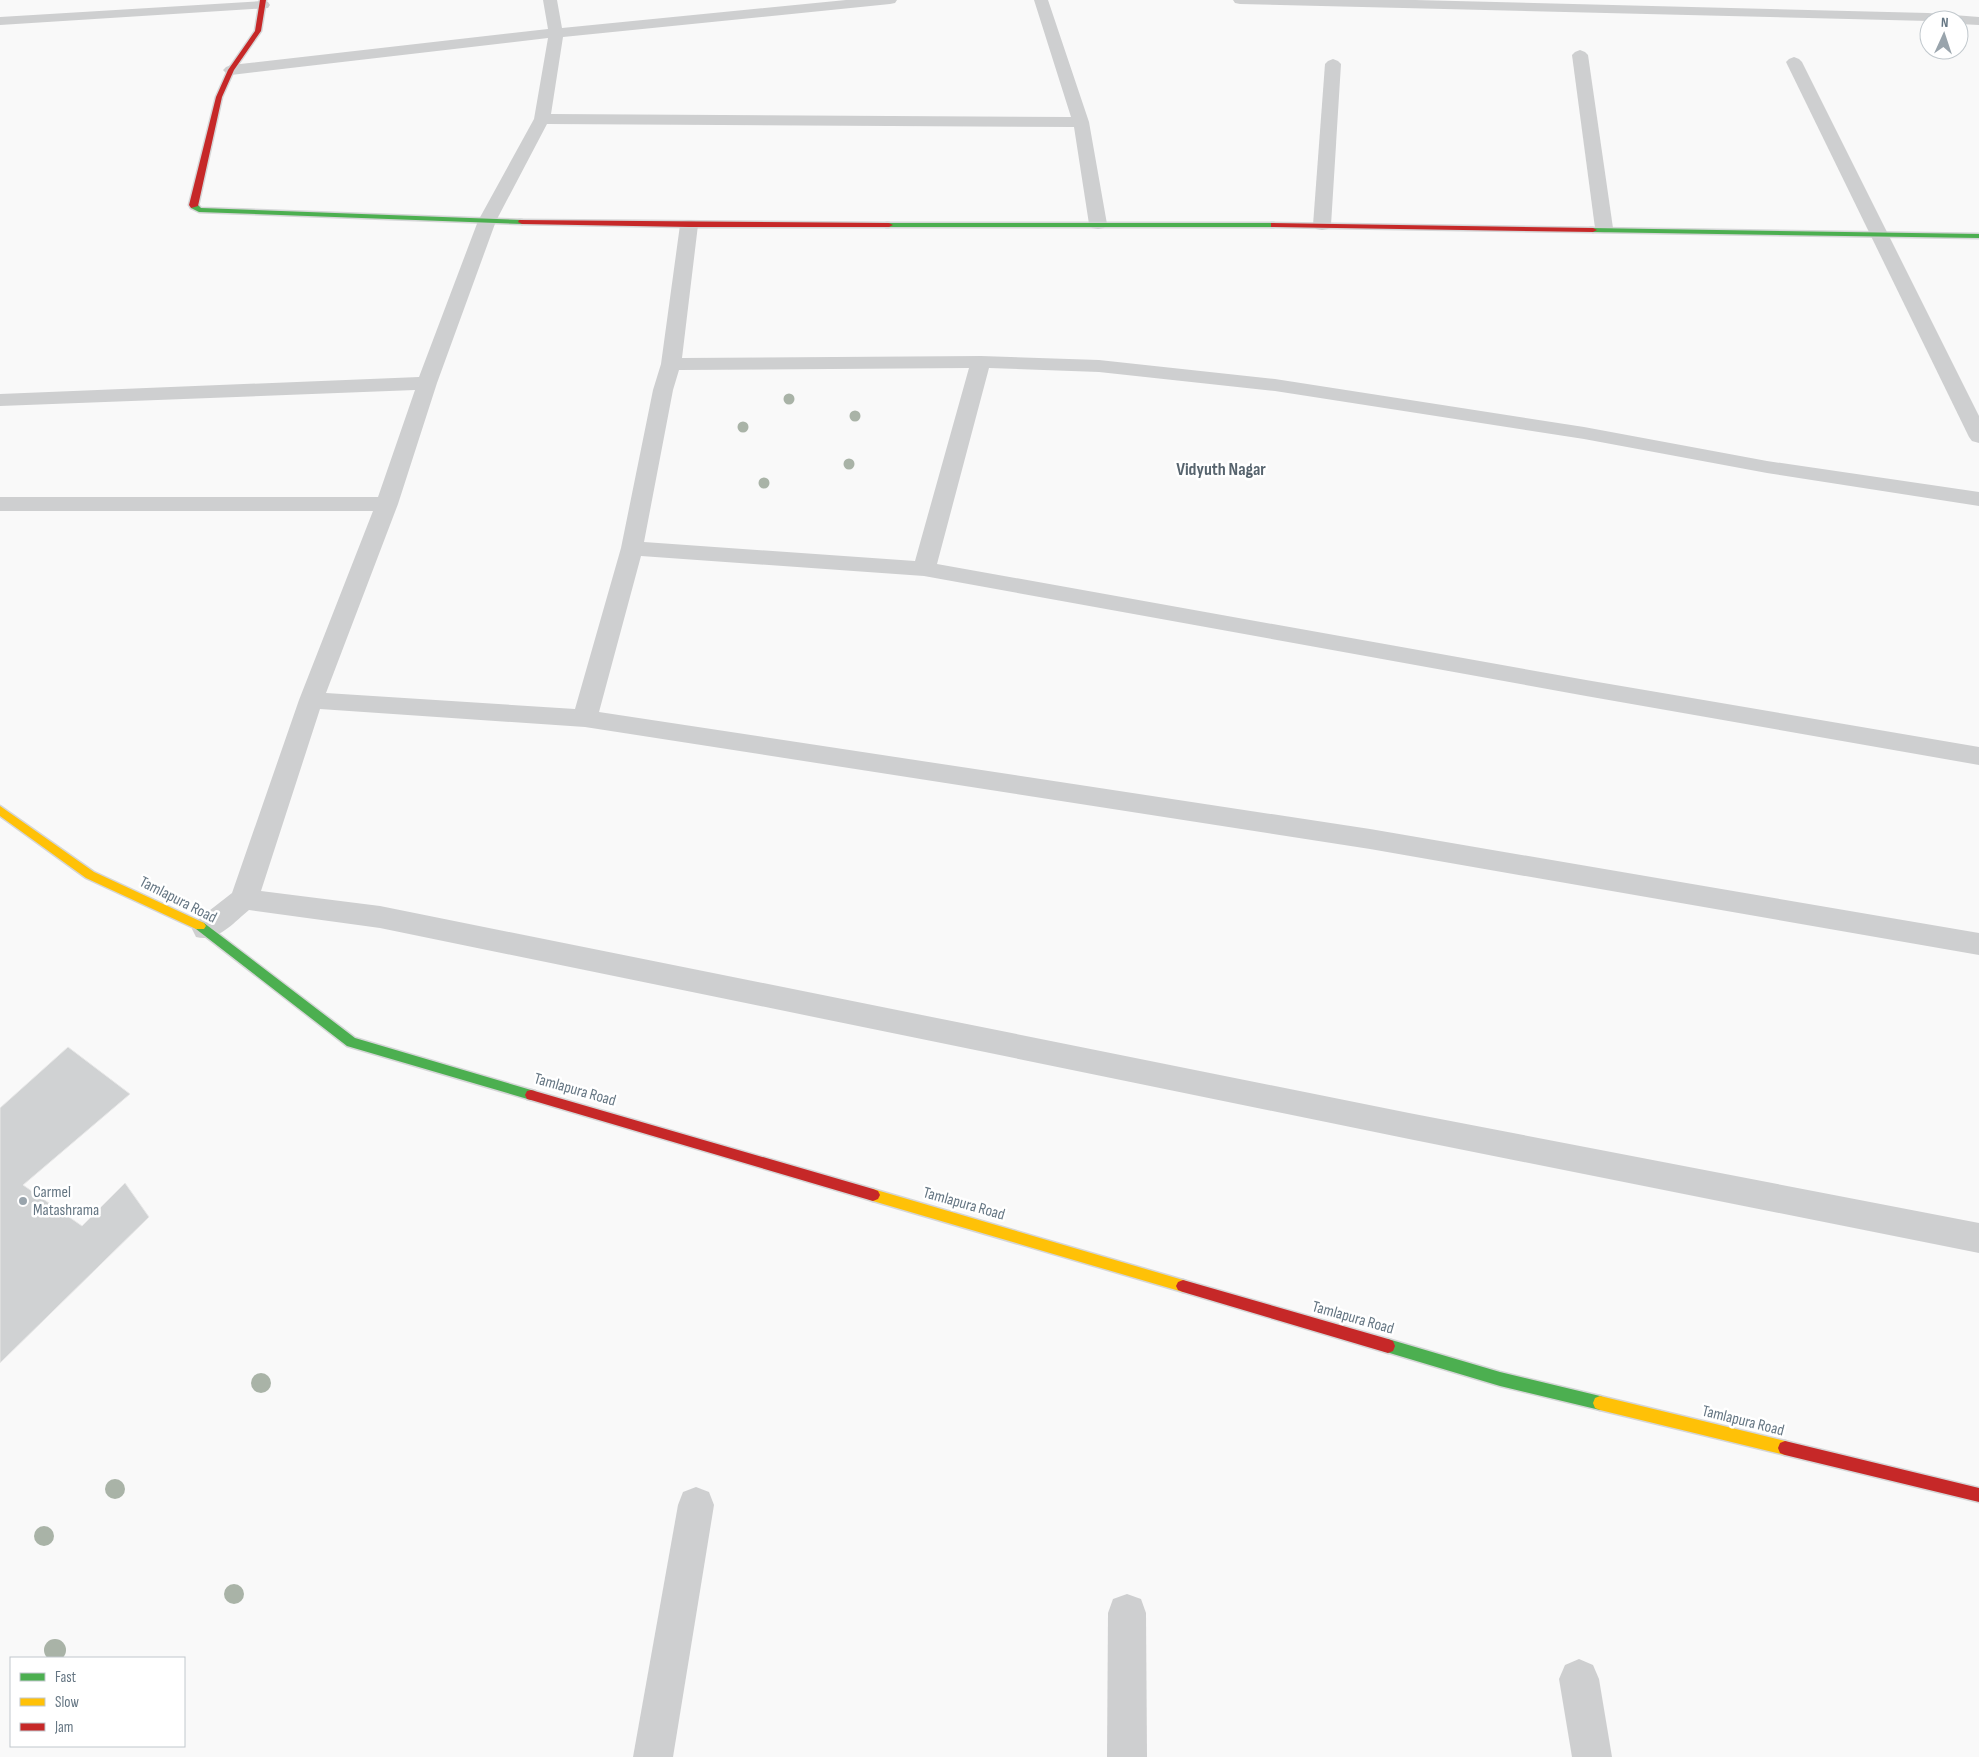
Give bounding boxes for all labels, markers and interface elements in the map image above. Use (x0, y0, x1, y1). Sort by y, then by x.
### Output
north arrow (1919, 10, 1969, 60)
text: N (1940, 14, 1949, 31)
district label: Vidyuth Nagar (1176, 459, 1266, 480)
street label: Tamlapura Road (136, 872, 220, 928)
street label: Tamlapura Road (532, 1069, 618, 1111)
place label: Carmel Matashrama (33, 1183, 99, 1220)
street label: Tamlapura Road (921, 1183, 1007, 1225)
marker: Carmel Matashrama (17, 1195, 29, 1207)
street label: Tamlapura Road (1310, 1297, 1396, 1339)
street label: Tamlapura Road (1700, 1402, 1786, 1440)
legend (10, 1657, 185, 1747)
text: Fast (55, 1668, 77, 1687)
text: Slow (55, 1693, 79, 1712)
text: Jam (54, 1718, 73, 1737)

